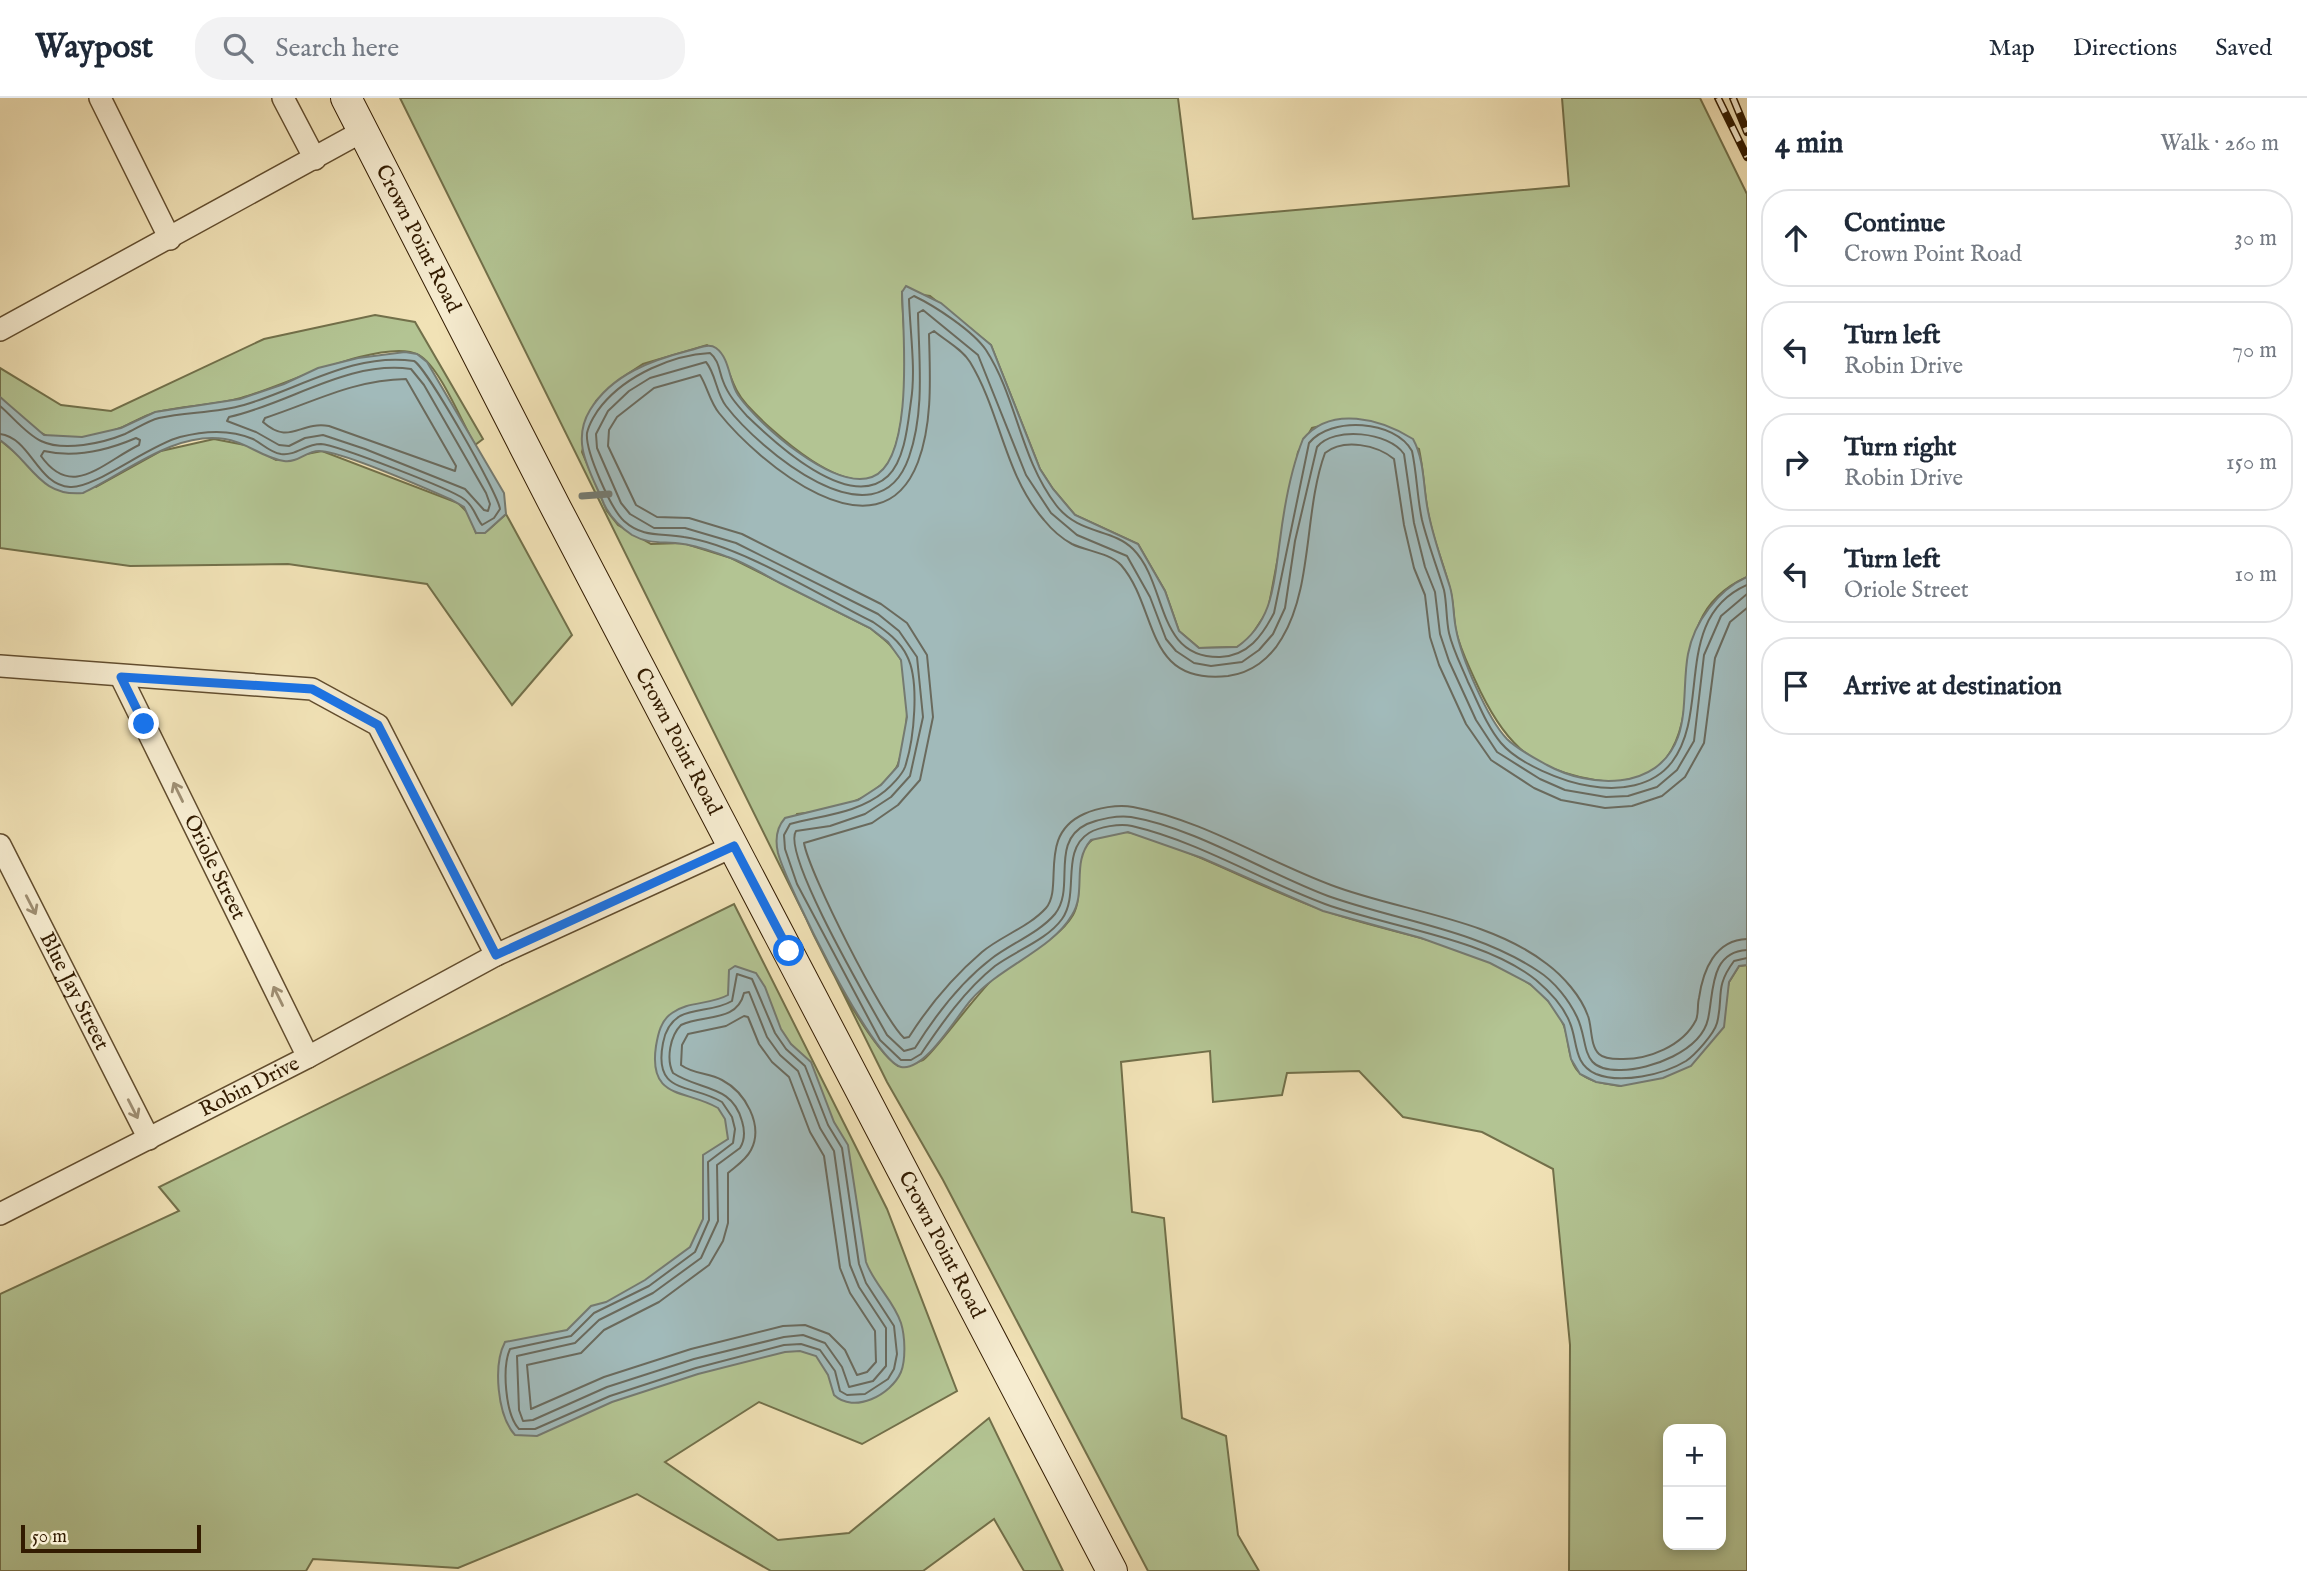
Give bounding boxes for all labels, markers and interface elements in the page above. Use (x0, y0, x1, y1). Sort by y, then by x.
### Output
search box (195, 17, 685, 80)
text: Waypost (35, 27, 153, 69)
icon: search (219, 29, 257, 67)
text: Search here (275, 32, 399, 65)
text: Map (1989, 33, 2035, 64)
text: Directions (2073, 33, 2177, 64)
text: Saved (2215, 33, 2272, 64)
text: 4 min (1775, 125, 1843, 163)
text: Walk · 260 m (2160, 129, 2279, 158)
street label: Crown Point Road (369, 160, 467, 318)
text: Continue (1844, 207, 1945, 240)
icon: ahead (1777, 219, 1815, 257)
text: 30 m (2234, 224, 2277, 253)
text: Crown Point Road (1844, 240, 2022, 269)
text: Turn left (1844, 319, 1941, 352)
icon: left (1777, 331, 1815, 369)
text: 70 m (2232, 336, 2277, 365)
text: Robin Drive (1844, 352, 1963, 381)
text: Turn right (1844, 431, 1957, 464)
icon: right (1777, 443, 1815, 481)
text: 150 m (2226, 448, 2277, 477)
text: Robin Drive (1844, 464, 1963, 493)
text: Turn left (1844, 543, 1941, 576)
icon: left (1777, 555, 1815, 593)
text: 10 m (2234, 560, 2277, 589)
text: Oriole Street (1844, 576, 1969, 605)
street label: Crown Point Road (628, 663, 728, 820)
icon: arrive (1777, 667, 1815, 705)
text: Arrive at destination (1844, 670, 2062, 703)
route end (128, 708, 159, 739)
one-way arrow (170, 782, 184, 803)
street label: Oriole Street (177, 810, 252, 924)
one-way arrow (24, 895, 38, 915)
street label: Blue Jay Street (33, 928, 115, 1055)
route start (773, 935, 804, 966)
one-way arrow (271, 986, 284, 1007)
street label: Robin Drive (195, 1050, 304, 1124)
one-way arrow (127, 1098, 141, 1118)
street label: Crown Point Road (892, 1166, 991, 1324)
map controls (1663, 1424, 1726, 1550)
button: + (1663, 1424, 1726, 1487)
button: − (1663, 1487, 1726, 1550)
scale bar (21, 1522, 201, 1554)
text: 50 m (32, 1525, 67, 1549)

